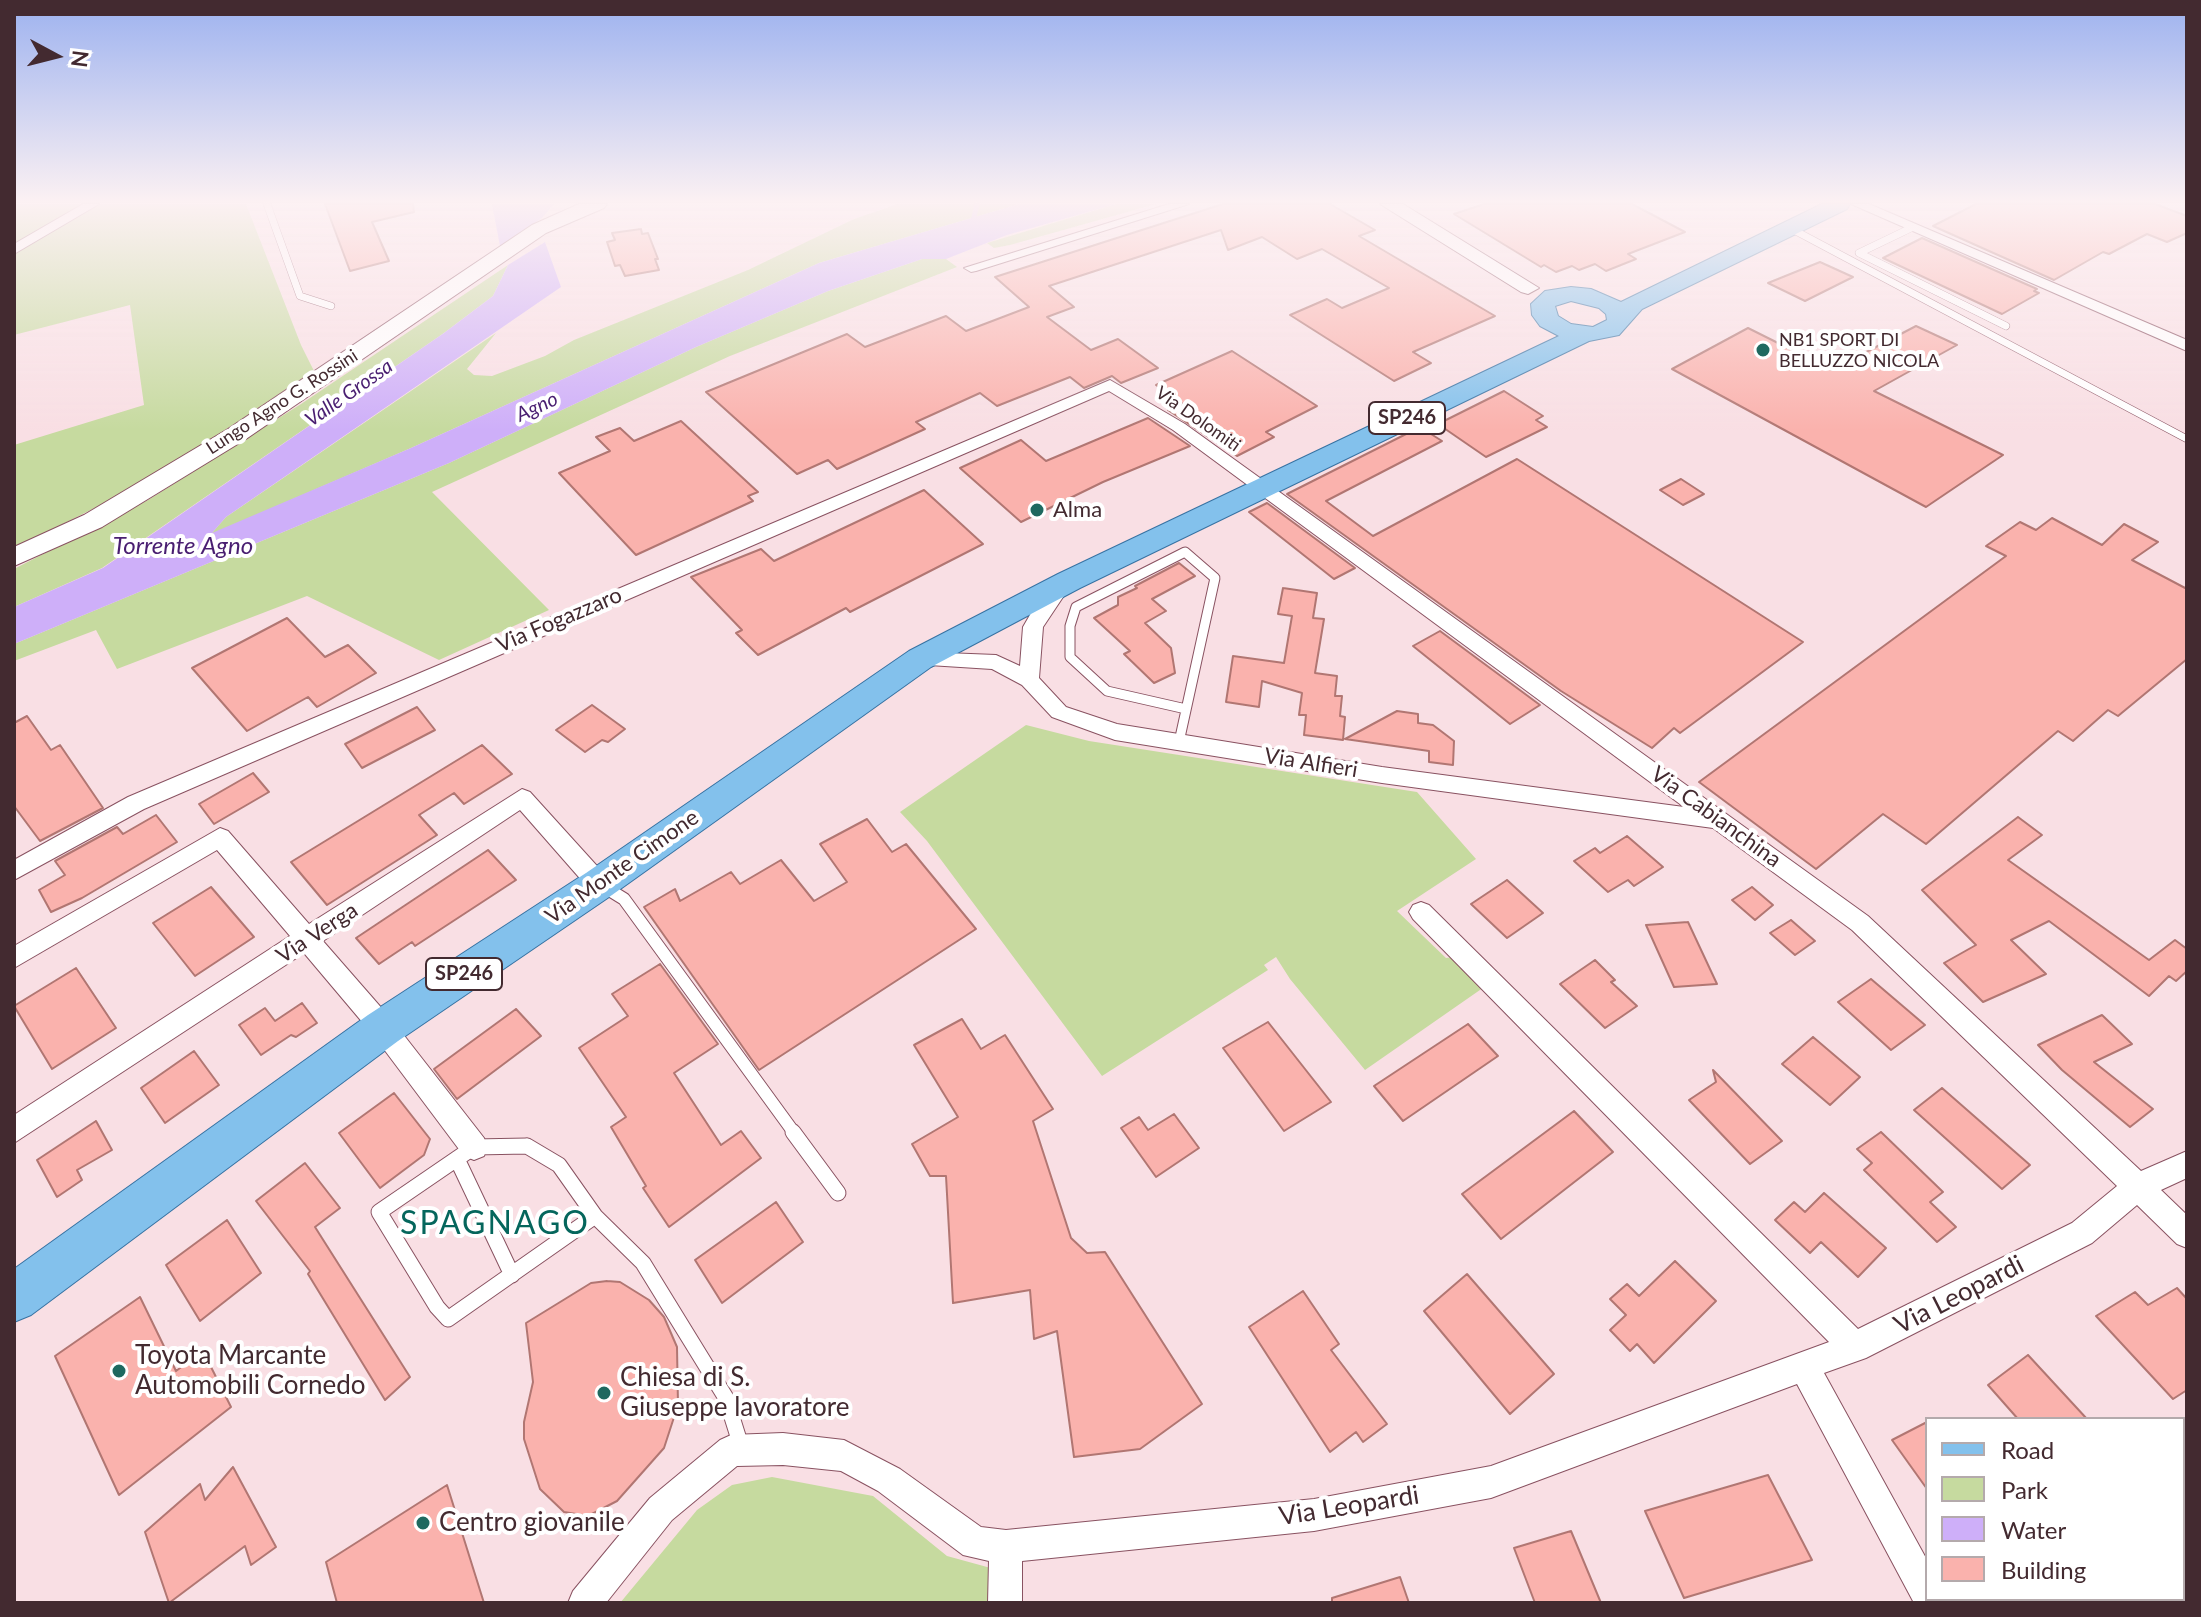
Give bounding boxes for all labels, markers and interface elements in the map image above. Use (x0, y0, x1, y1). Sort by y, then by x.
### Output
north arrow (16, 16, 96, 96)
text: N (66, 49, 95, 69)
place label: NB1 SPORT DI BELLUZZO NICOLA (1779, 329, 1939, 372)
marker: NB1 SPORT DI BELLUZZO NICOLA (1754, 341, 1772, 359)
street label: Lungo Agno G. Rossini (202, 345, 362, 459)
water label: Valle Grossa (301, 354, 397, 432)
street label: Via Dolomiti (1151, 382, 1245, 456)
water label: Agno (512, 387, 562, 427)
road number: SP246 (1369, 402, 1445, 434)
place label: Alma (1053, 497, 1102, 523)
marker: Alma (1028, 501, 1046, 519)
water label: Torrente Agno (113, 532, 253, 560)
street label: Via Fogazzaro (492, 582, 626, 658)
street label: Via Alfieri (1262, 743, 1360, 783)
street label: Via Cabianchina (1646, 761, 1786, 873)
street label: Via Monte Cimone (540, 804, 704, 930)
street label: Via Verga (271, 897, 363, 969)
road number: SP246 (426, 958, 502, 990)
district label: SPAGNAGO (400, 1205, 590, 1243)
street label: Via Leopardi (1889, 1249, 2029, 1341)
place label: Toyota Marcante Automobili Cornedo (135, 1340, 366, 1402)
marker: Toyota Marcante Automobili Cornedo (110, 1362, 128, 1380)
place label: Chiesa di S. Giuseppe lavoratore (620, 1362, 849, 1424)
marker: Chiesa di S. Giuseppe lavoratore (595, 1384, 613, 1402)
legend (1925, 1417, 2185, 1601)
text: Road (2001, 1435, 2054, 1464)
text: Park (2001, 1475, 2048, 1504)
street label: Via Leopardi (1277, 1480, 1421, 1532)
place label: Centro giovanile (439, 1507, 625, 1539)
marker: Centro giovanile (414, 1514, 432, 1532)
text: Water (2001, 1515, 2066, 1544)
text: Building (2001, 1555, 2086, 1584)

